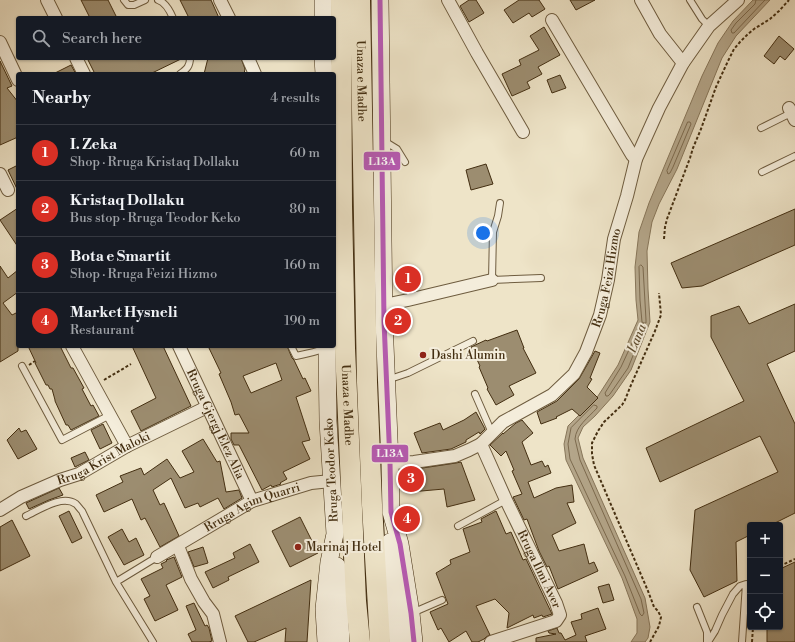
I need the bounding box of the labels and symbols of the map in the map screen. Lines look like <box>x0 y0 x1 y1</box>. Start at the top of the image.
street label: Unaza e Madhe <box>353 40 369 122</box>
line badge: L13A <box>363 151 401 171</box>
text: L13A <box>368 155 397 169</box>
your location <box>473 223 493 243</box>
street label: Rruga Feizi Hizmo <box>589 226 625 330</box>
pin: 1 <box>395 264 421 294</box>
pin: 2 <box>385 306 411 336</box>
water label: Lana <box>624 321 650 356</box>
place label: Dashi Alumin <box>431 348 506 363</box>
marker: Dashi Alumin <box>418 350 428 360</box>
street label: Unaza e Madhe <box>338 364 356 446</box>
street label: Rruga Gjergj Elez Alia <box>183 366 248 482</box>
street label: Rruga Teodor Keko <box>321 417 342 523</box>
street label: Rruga Krist Maloki <box>55 429 153 488</box>
line badge: L13A <box>371 444 409 463</box>
text: L13A <box>376 447 405 461</box>
pin: 3 <box>398 464 424 494</box>
street label: Rruga Agim Quarri <box>202 480 302 536</box>
pin: 4 <box>394 504 420 534</box>
street label: Rruga Ilmi Aver <box>514 528 564 610</box>
place label: Marinaj Hotel <box>306 540 382 555</box>
marker: Marinaj Hotel <box>293 542 303 552</box>

